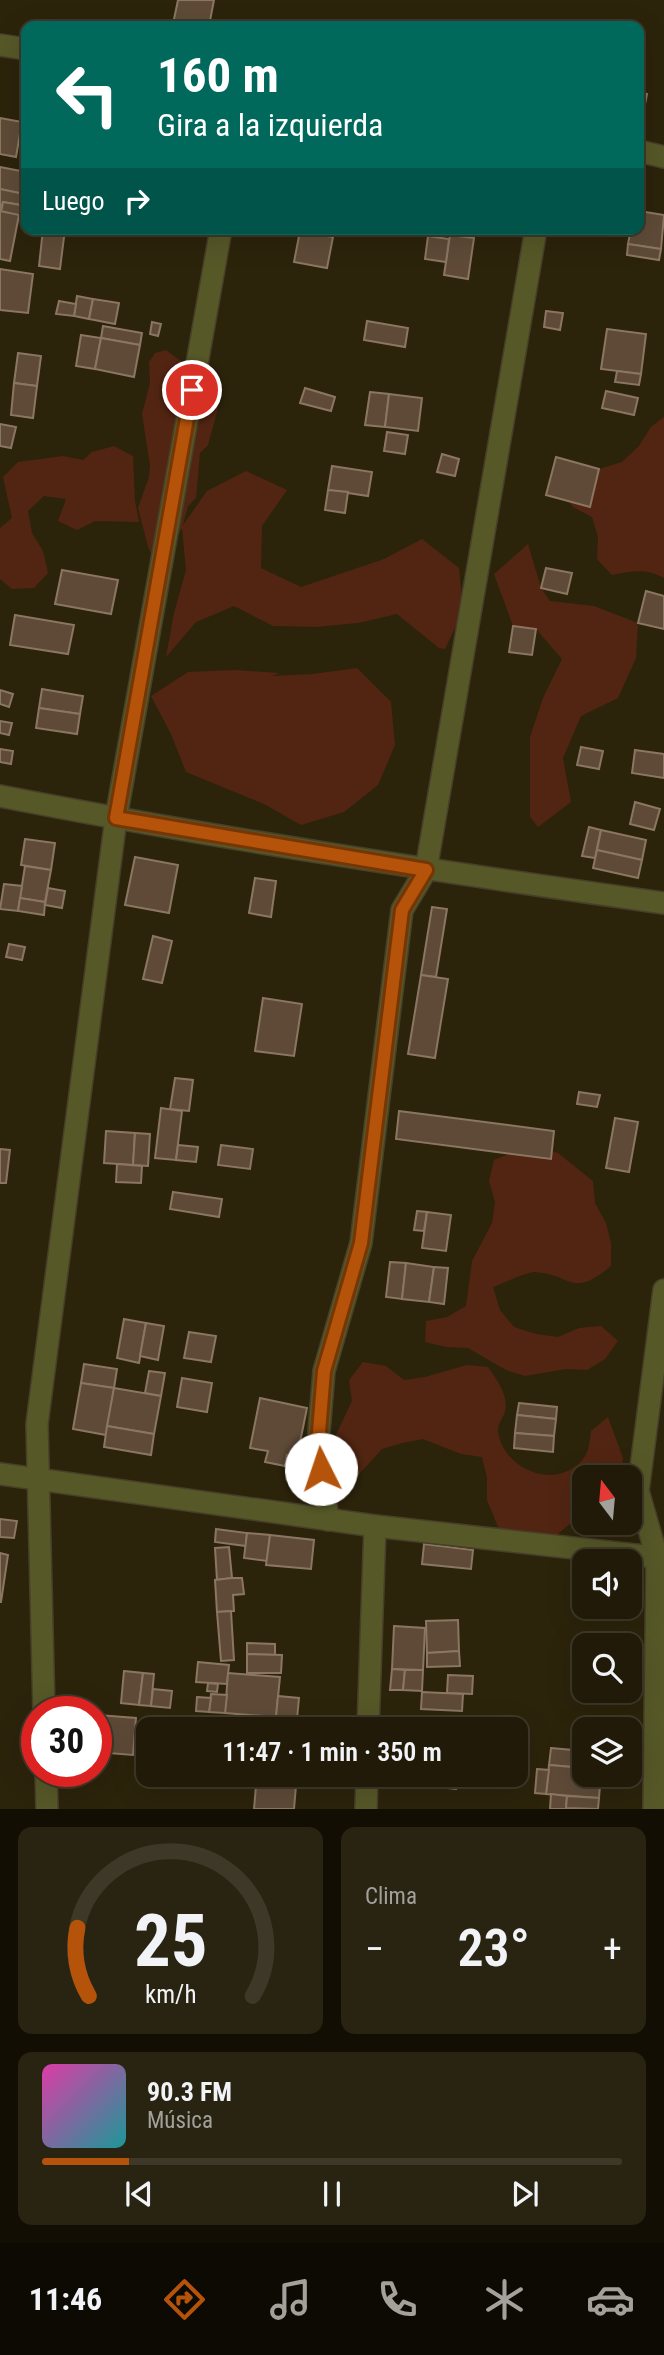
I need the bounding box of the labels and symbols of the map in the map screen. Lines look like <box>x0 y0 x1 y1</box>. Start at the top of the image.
pin <box>162 360 222 420</box>
position arrow <box>284 1432 358 1506</box>
north arrow <box>572 1465 642 1535</box>
speed limit sign: 30 <box>21 1696 112 1787</box>

